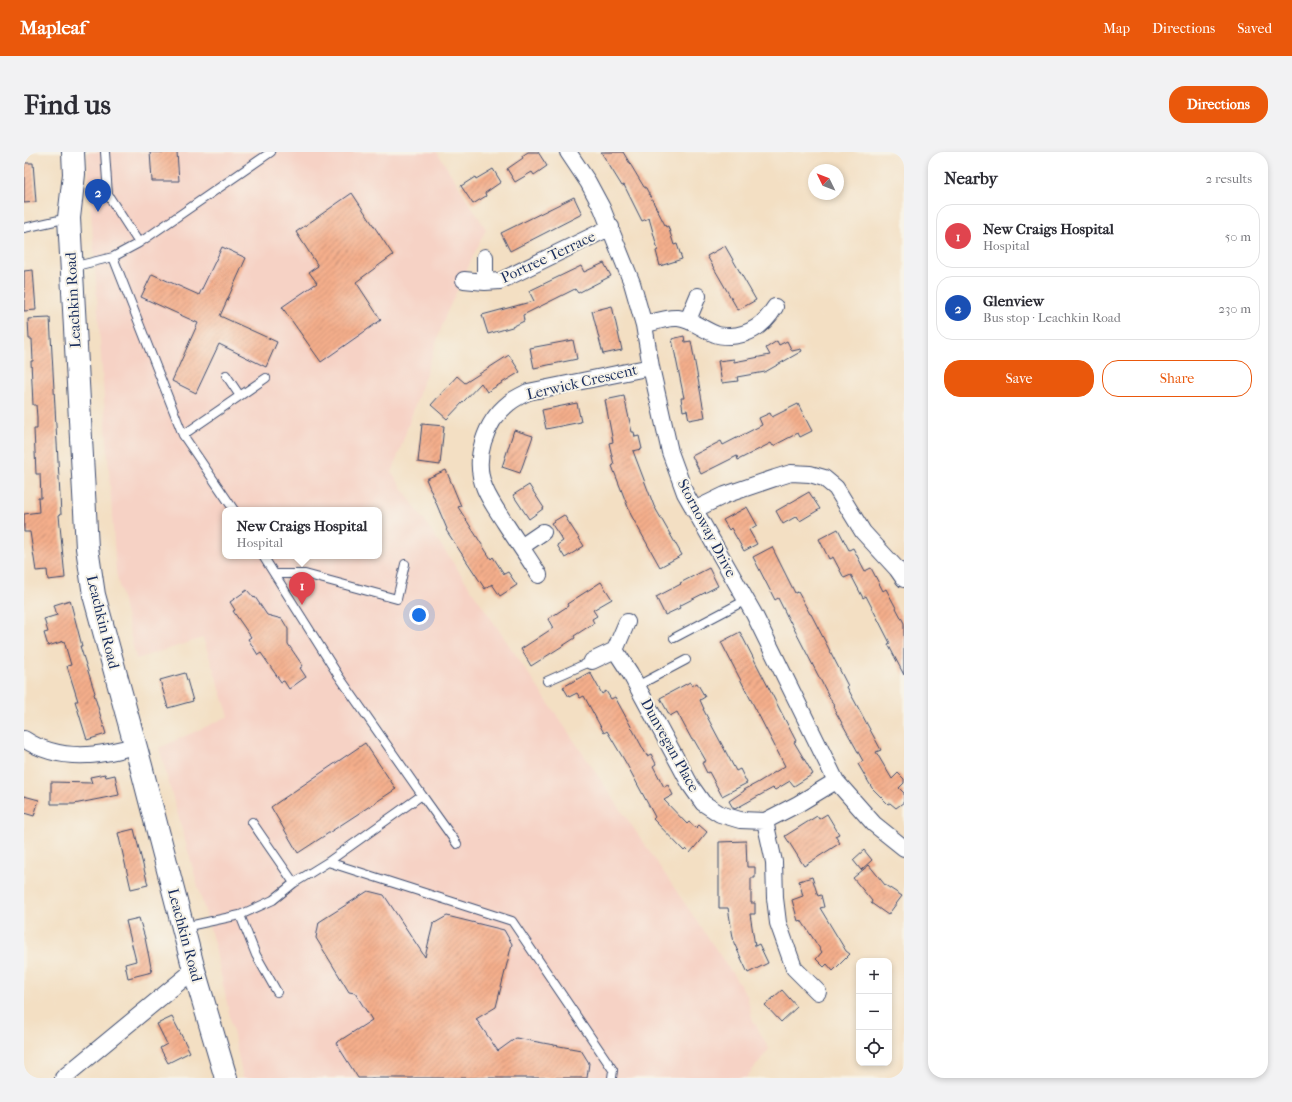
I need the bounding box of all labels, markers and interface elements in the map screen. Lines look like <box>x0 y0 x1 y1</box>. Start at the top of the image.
text: Mapleaf <box>20 17 86 39</box>
text: Map <box>1103 20 1130 37</box>
text: Directions <box>1152 20 1215 37</box>
text: Saved <box>1237 20 1272 37</box>
button: Directions <box>1169 86 1268 123</box>
text: Find us <box>24 88 111 121</box>
north arrow <box>808 164 844 200</box>
text: Nearby <box>944 168 998 188</box>
text: 2 results <box>1206 171 1252 186</box>
pin: 2 <box>85 179 111 212</box>
text: New Craigs Hospital <box>983 220 1114 238</box>
street label: Portree Terrace <box>498 227 599 287</box>
text: 1 <box>956 229 960 244</box>
text: 50 m <box>1225 229 1251 244</box>
text: Hospital <box>983 238 1030 253</box>
street label: Leachkin Road <box>61 251 84 348</box>
text: Glenview <box>983 292 1044 310</box>
text: 2 <box>955 301 961 316</box>
text: 230 m <box>1218 301 1251 316</box>
text: Bus stop · Leachkin Road <box>983 310 1121 325</box>
street label: Lerwick Crescent <box>525 360 640 404</box>
button: Save <box>944 360 1094 397</box>
button: Share <box>1102 360 1252 397</box>
street label: Stornoway Drive <box>674 476 741 581</box>
popup <box>222 507 382 559</box>
text: New Craigs Hospital <box>237 517 367 535</box>
text: Hospital <box>237 535 283 550</box>
pin: 1 <box>289 572 315 605</box>
street label: Leachkin Road <box>83 573 124 672</box>
your location <box>409 605 429 625</box>
street label: Dunvegan Place <box>637 695 703 795</box>
street label: Leachkin Road <box>164 886 206 984</box>
map controls <box>856 958 892 1066</box>
button: + <box>856 958 892 994</box>
button: − <box>856 994 892 1030</box>
button: locate <box>856 1030 892 1066</box>

